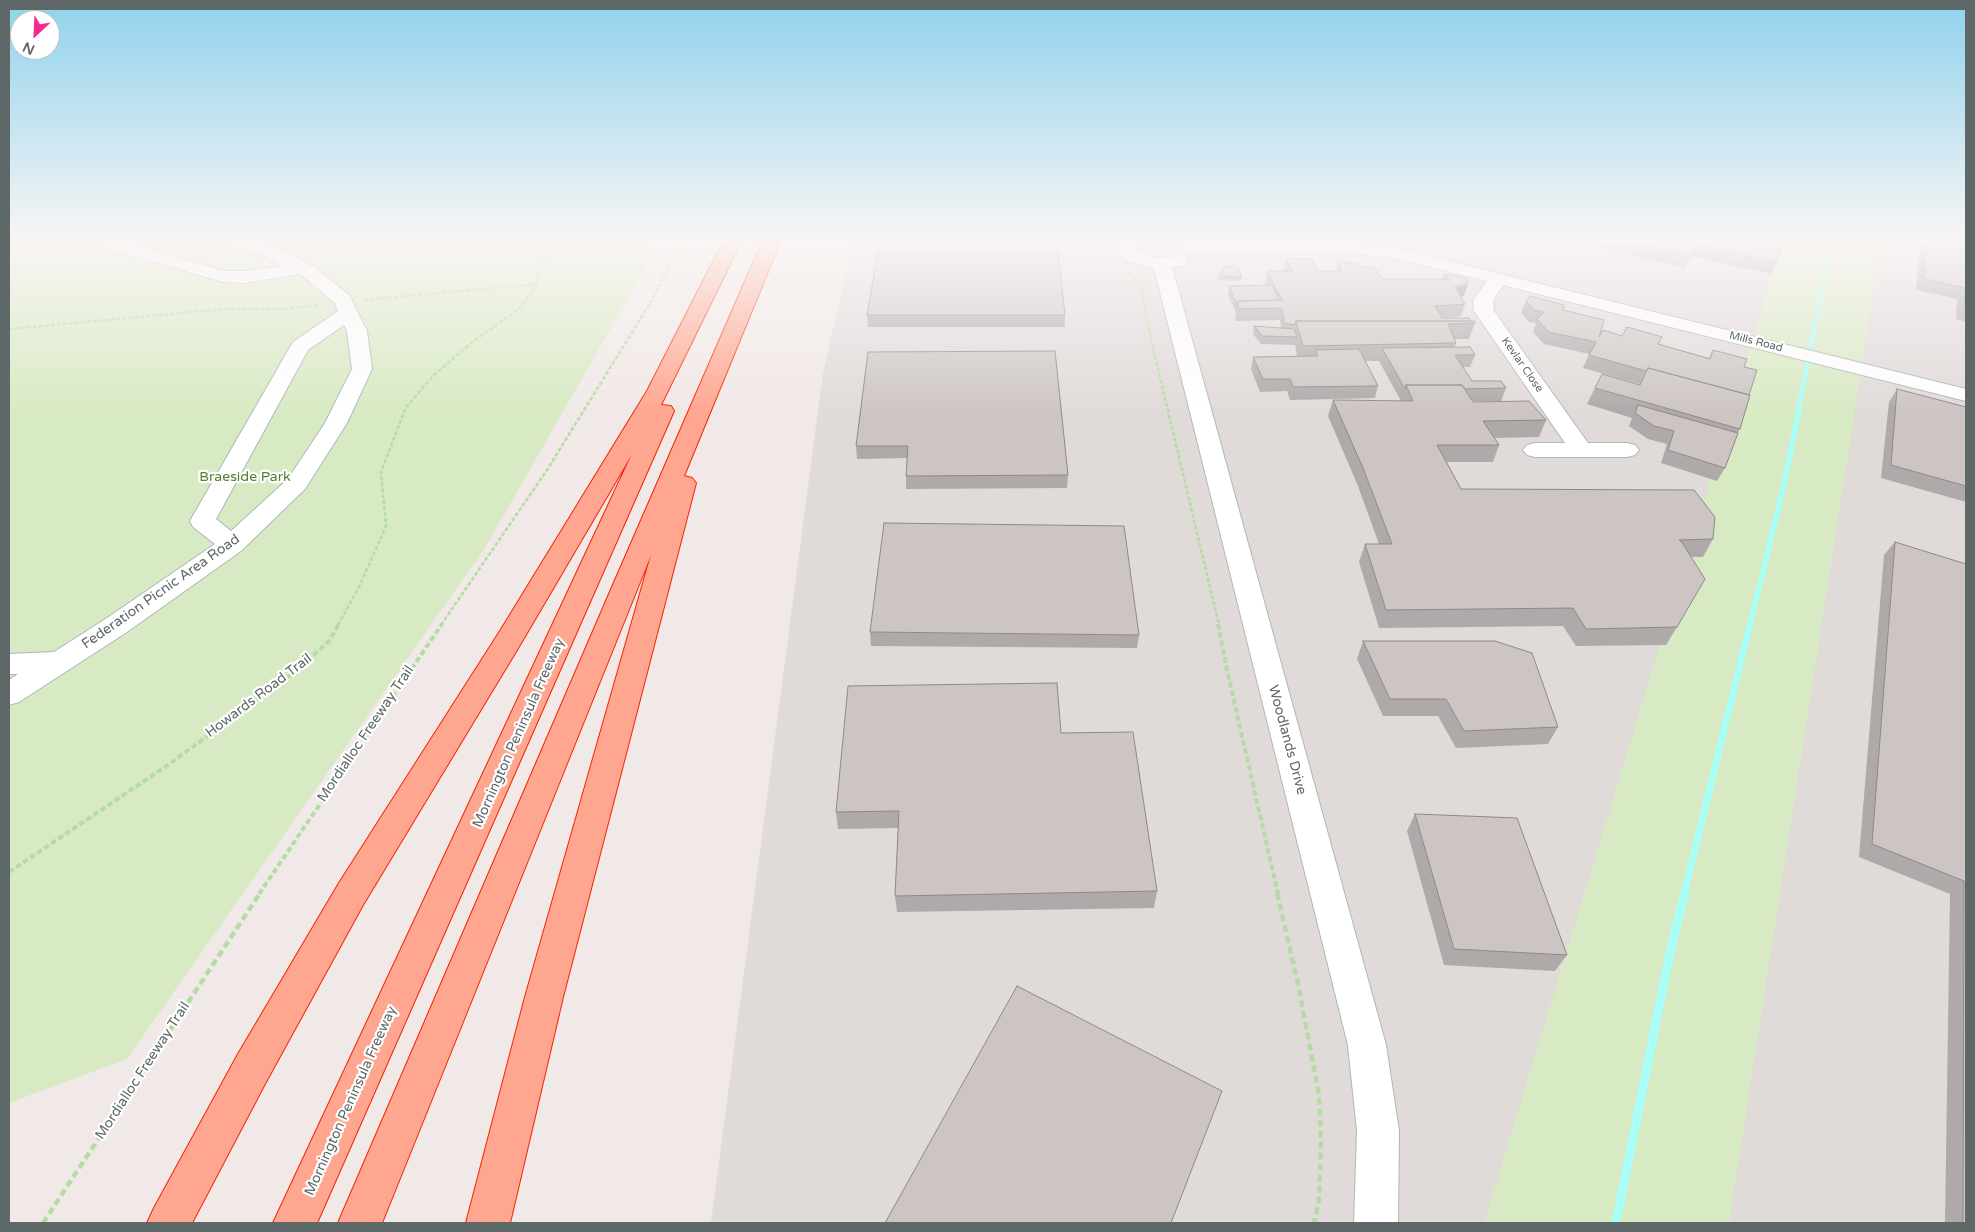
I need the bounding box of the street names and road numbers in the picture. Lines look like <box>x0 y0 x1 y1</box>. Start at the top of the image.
street label: Mills Road <box>1728 329 1784 355</box>
street label: Kevlar Close <box>1498 335 1546 395</box>
street label: Federation Picnic Area Road <box>79 531 243 653</box>
street label: Mornington Peninsula Freeway <box>469 636 569 830</box>
street label: Howards Road Trail <box>203 651 315 741</box>
street label: Mordialloc Freeway Trail <box>314 663 418 805</box>
street label: Woodlands Drive <box>1264 683 1310 797</box>
street label: Mordialloc Freeway Trail <box>92 999 194 1143</box>
street label: Mornington Peninsula Freeway <box>301 1004 401 1198</box>

